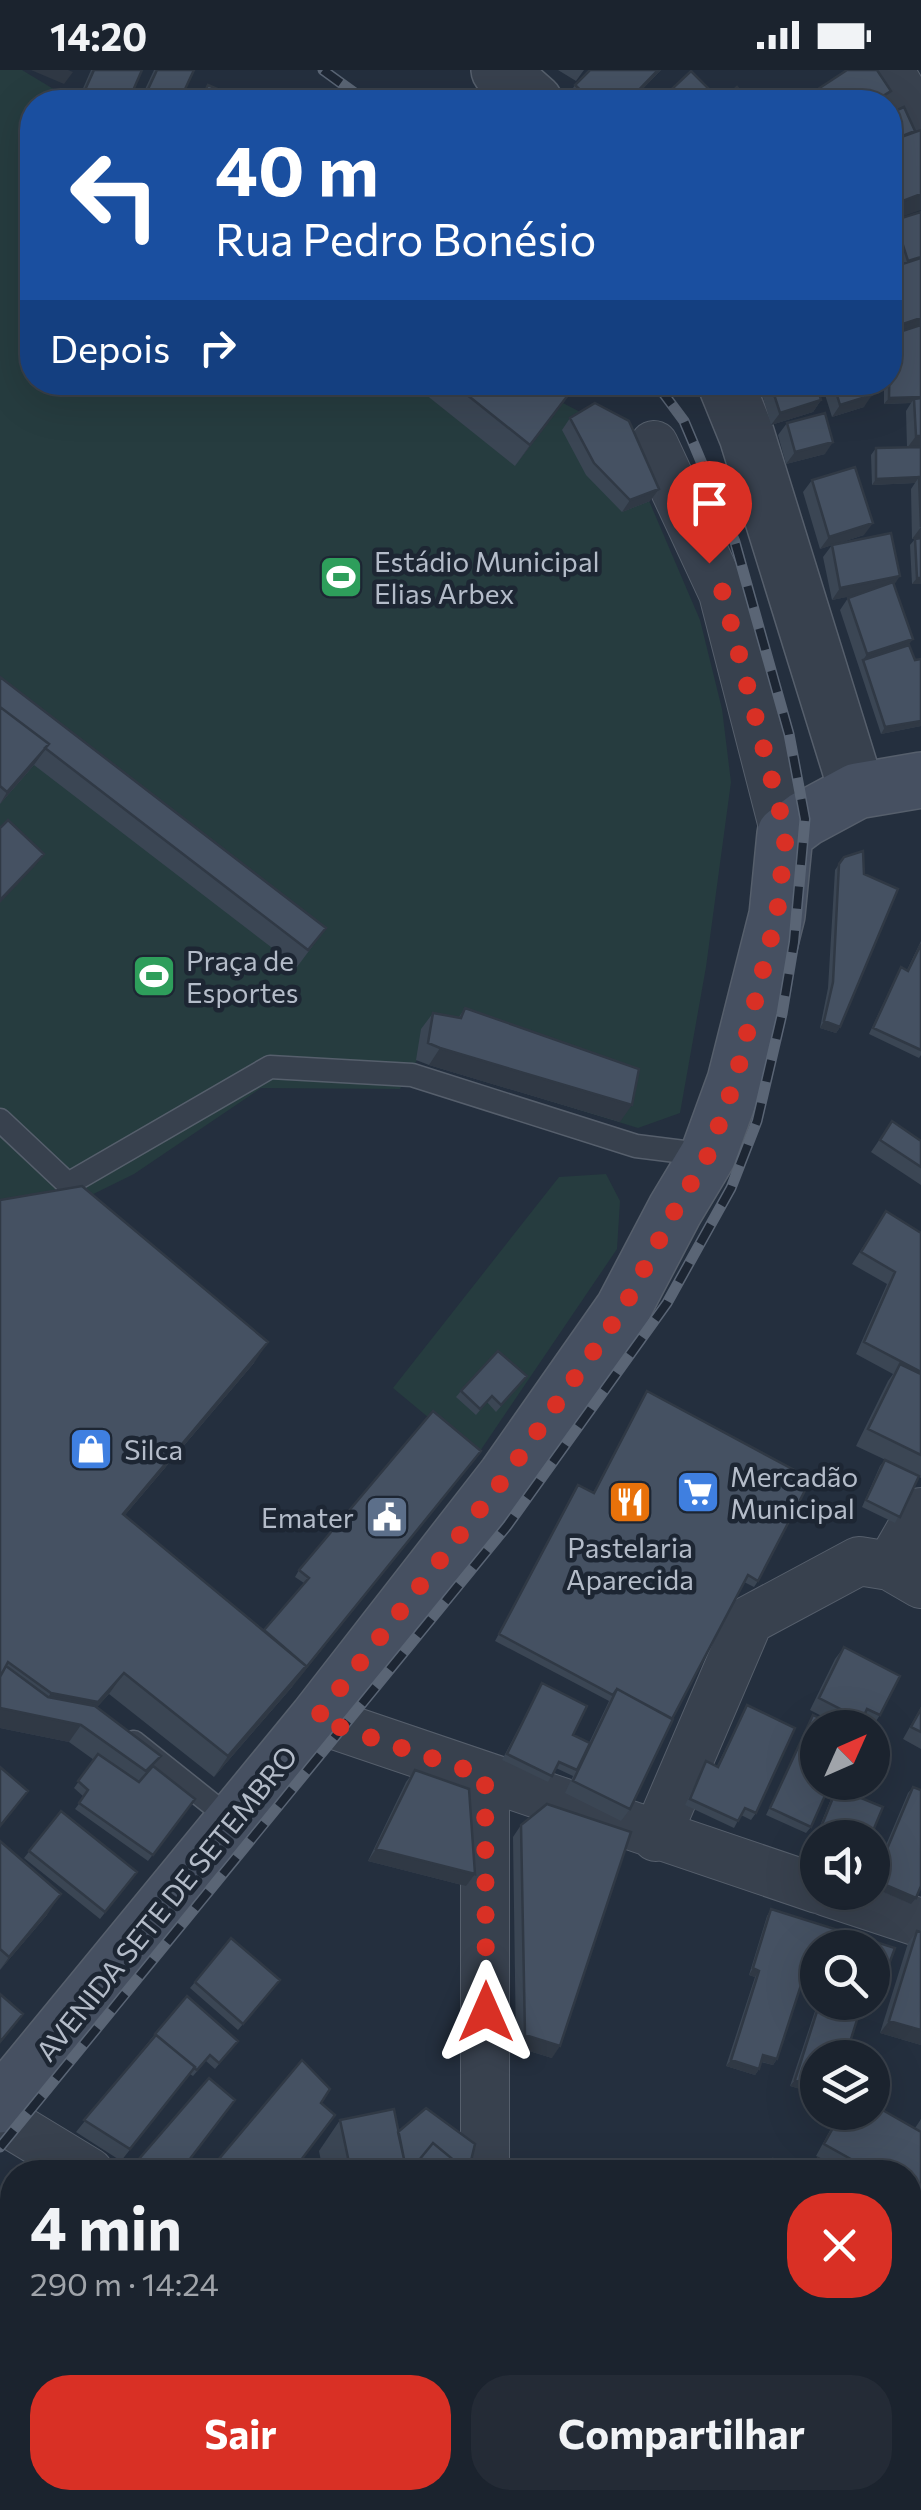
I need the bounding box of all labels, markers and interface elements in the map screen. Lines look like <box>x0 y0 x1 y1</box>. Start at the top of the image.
text: 14:20 <box>50 12 147 59</box>
text: 40 m <box>215 125 379 210</box>
icon: left <box>50 130 180 260</box>
text: Rua Pedro Bonésio <box>215 210 596 265</box>
icon: right <box>190 320 245 375</box>
text: Depois <box>50 324 170 371</box>
pin <box>667 461 752 564</box>
icon: arrive <box>682 476 737 531</box>
place label: Estádio Municipal Elias Arbex <box>374 544 600 610</box>
sports icon: Estádio Municipal Elias Arbex <box>318 554 364 600</box>
place label: Praça de Esportes <box>186 943 299 1009</box>
sports icon: Praça de Esportes <box>131 953 177 999</box>
shop icon: Silca <box>68 1426 114 1472</box>
place label: Silca <box>124 1432 183 1466</box>
place label: Mercadão Municipal <box>730 1459 858 1525</box>
supermarket icon: Mercadão Municipal <box>675 1469 721 1515</box>
restaurant icon: Pastelaria Aparecida <box>607 1479 653 1525</box>
public building icon: Emater <box>364 1494 410 1540</box>
place label: Emater <box>261 1500 354 1534</box>
place label: Pastelaria Aparecida <box>566 1530 694 1596</box>
north arrow <box>800 1710 890 1800</box>
map controls <box>800 1710 890 2130</box>
street label: AVENIDA SETE DE SETEMBRO <box>28 1739 304 2067</box>
button: sound <box>800 1820 890 1910</box>
button: search <box>800 1930 890 2020</box>
position arrow <box>434 1960 538 2064</box>
button: layers <box>800 2040 890 2130</box>
text: 4 min <box>30 2189 182 2262</box>
button: close <box>787 2193 892 2298</box>
text: 290 m · 14:24 <box>30 2263 219 2303</box>
button: Sair <box>30 2375 451 2490</box>
button: Compartilhar <box>471 2375 892 2490</box>

